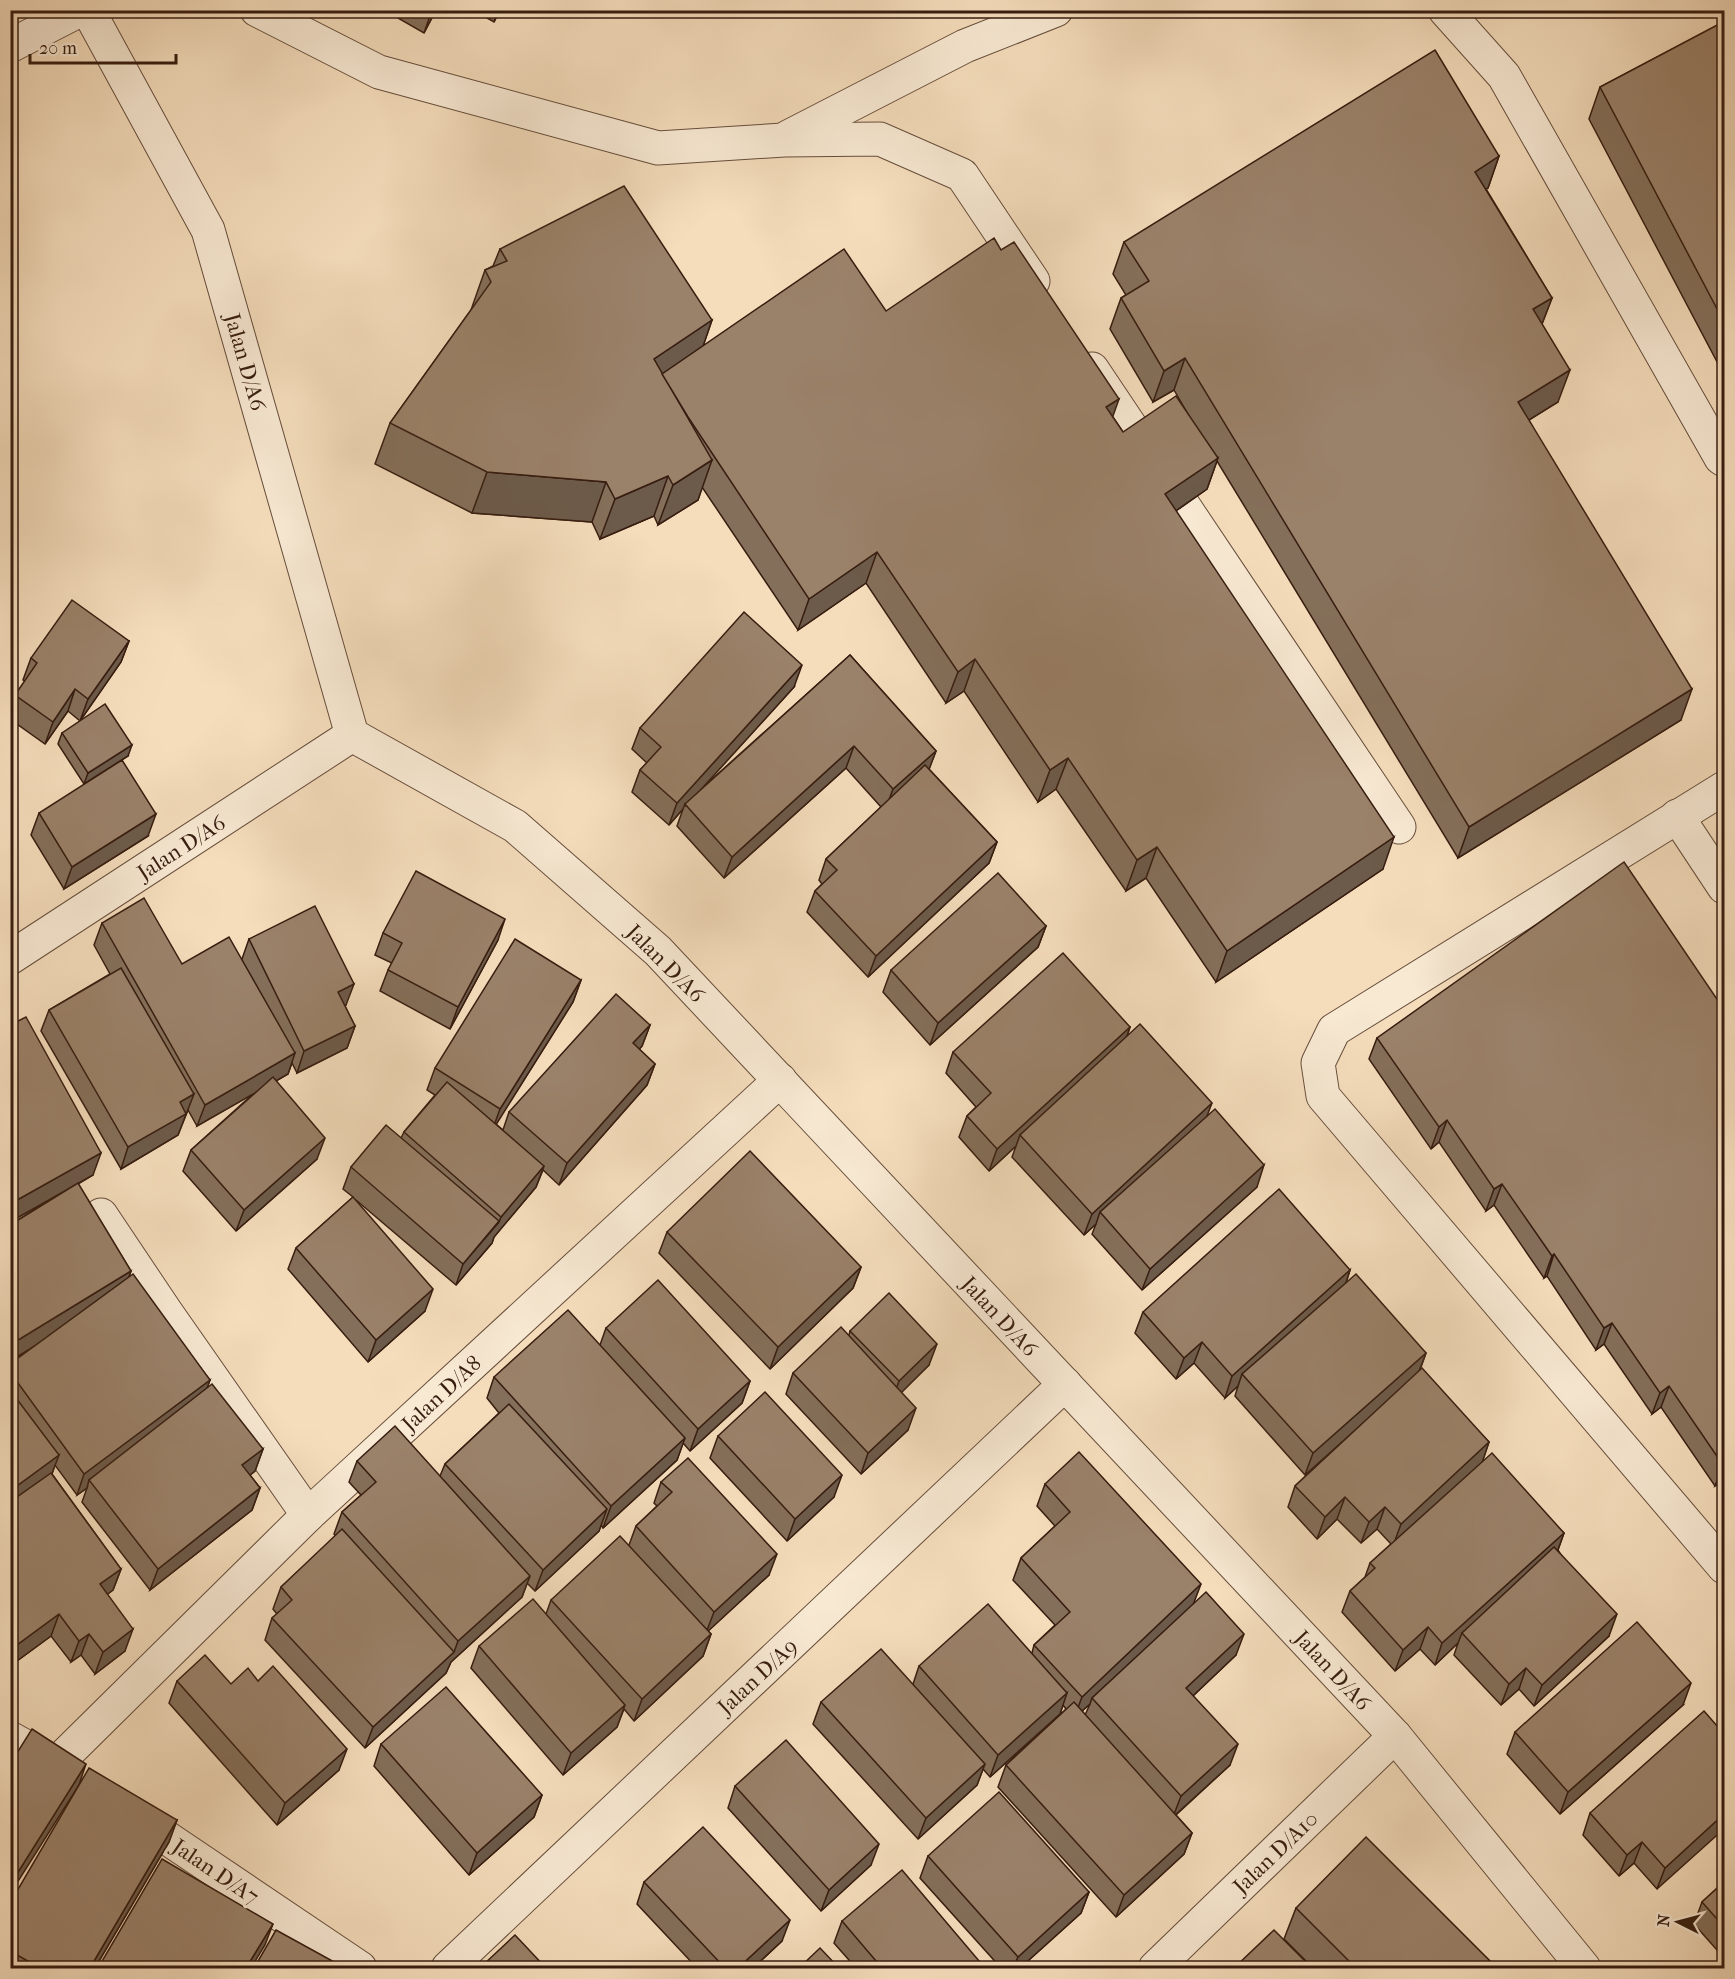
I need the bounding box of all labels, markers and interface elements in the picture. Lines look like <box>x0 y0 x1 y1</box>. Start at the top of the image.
scale bar <box>30 27 176 65</box>
text: 20 m <box>39 38 77 59</box>
street label: Jalan D/A6 <box>218 309 271 414</box>
street label: Jalan D/A6 <box>131 810 231 887</box>
street label: Jalan D/A6 <box>619 918 710 1008</box>
street label: Jalan D/A6 <box>954 1270 1043 1362</box>
street label: Jalan D/A8 <box>395 1350 487 1438</box>
street label: Jalan D/A6 <box>1287 1624 1376 1716</box>
street label: Jalan D/A9 <box>711 1633 803 1722</box>
street label: Jalan D/A10 <box>1226 1806 1324 1901</box>
street label: Jalan D/A7 <box>166 1832 264 1910</box>
north arrow <box>1648 1892 1708 1952</box>
text: N <box>1653 1913 1674 1928</box>

